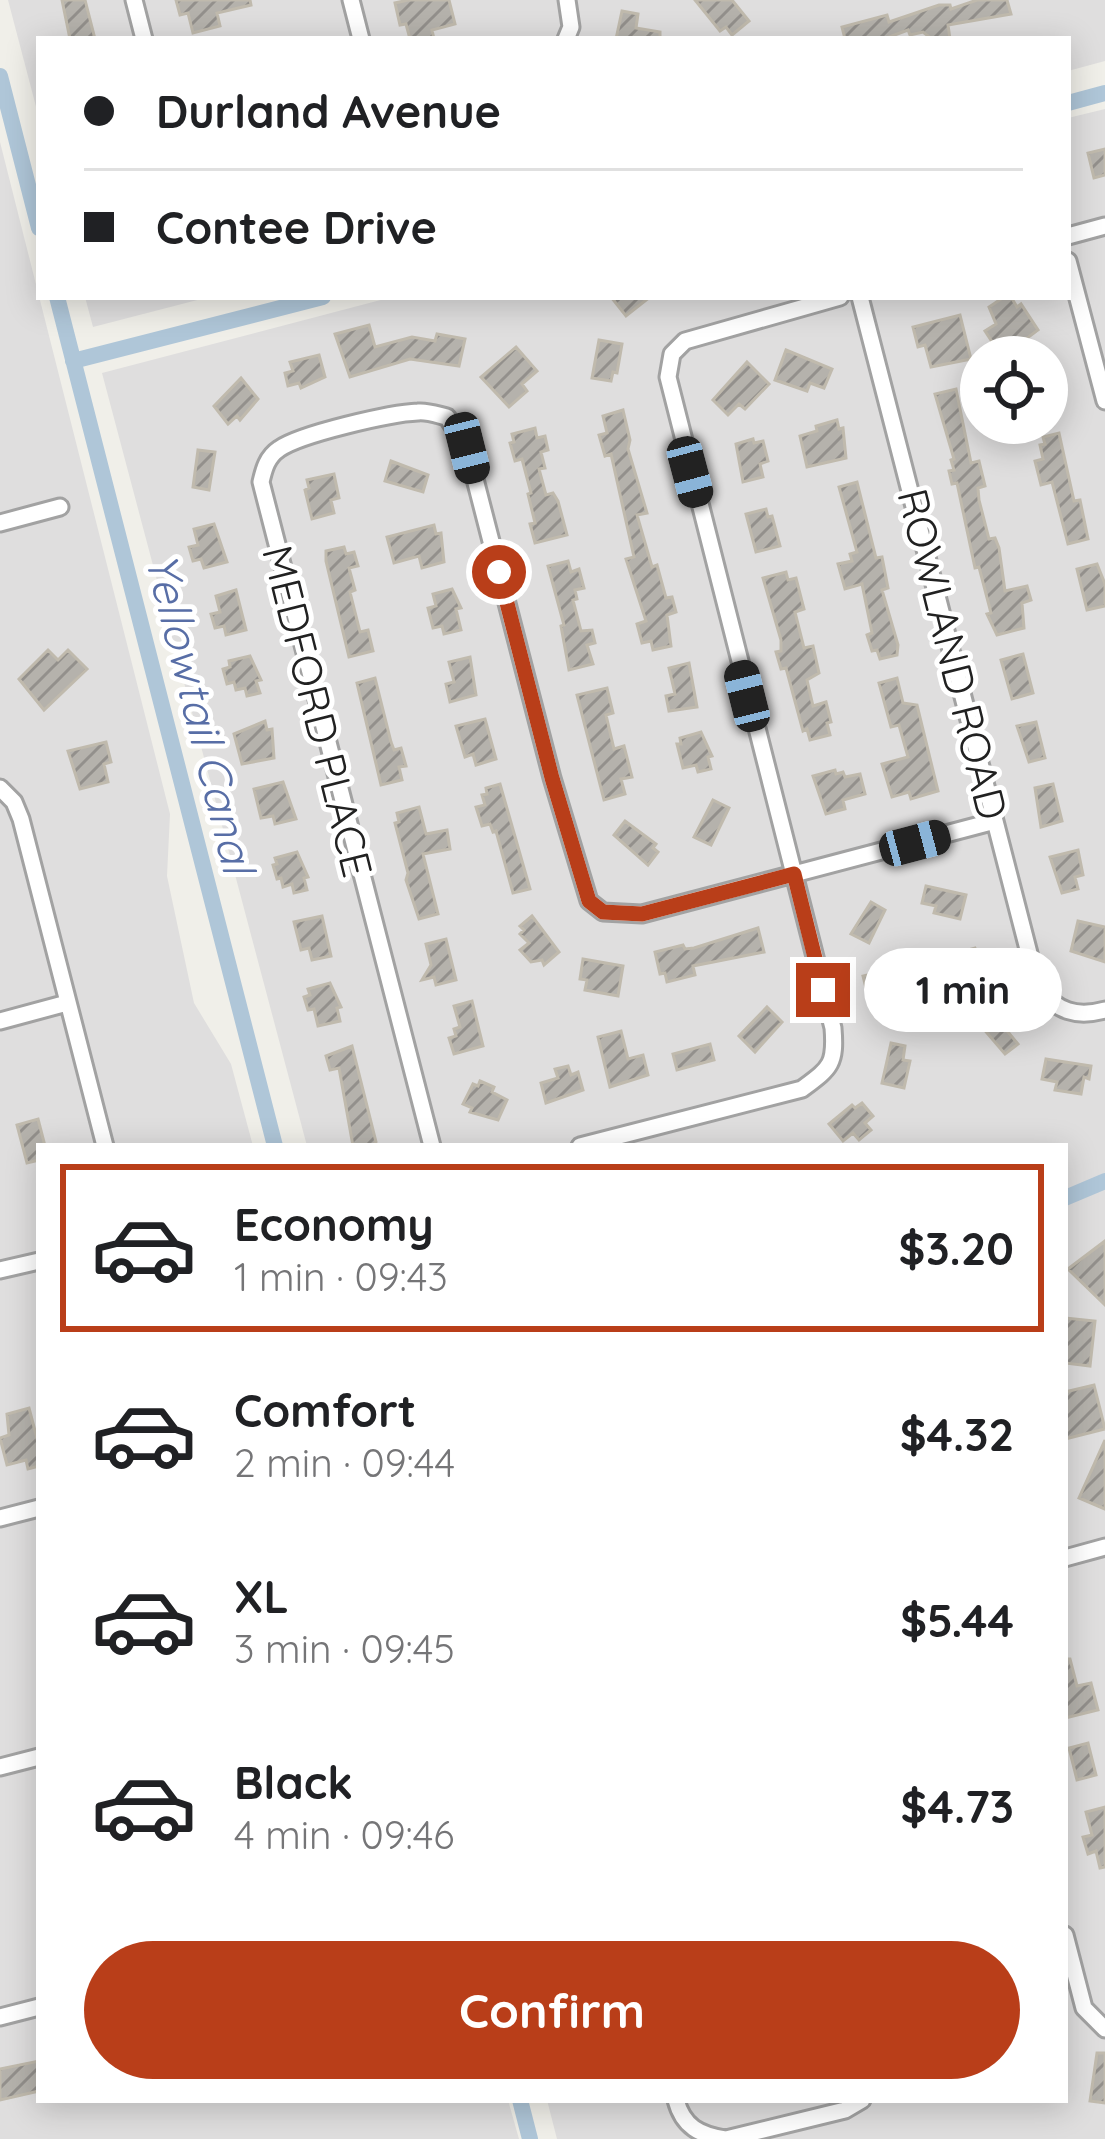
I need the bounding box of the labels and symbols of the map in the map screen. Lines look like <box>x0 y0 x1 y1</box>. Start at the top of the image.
car <box>441 409 493 487</box>
car <box>663 433 717 511</box>
street label: ROWLAND ROAD <box>886 483 1020 825</box>
street label: MEDFORD PLACE <box>251 540 385 882</box>
route start <box>472 545 526 599</box>
water label: Yellowtail Canal <box>134 547 269 883</box>
car <box>721 657 773 735</box>
car <box>876 816 954 870</box>
callout: 1 min <box>865 948 1063 1032</box>
route end <box>796 963 850 1017</box>

